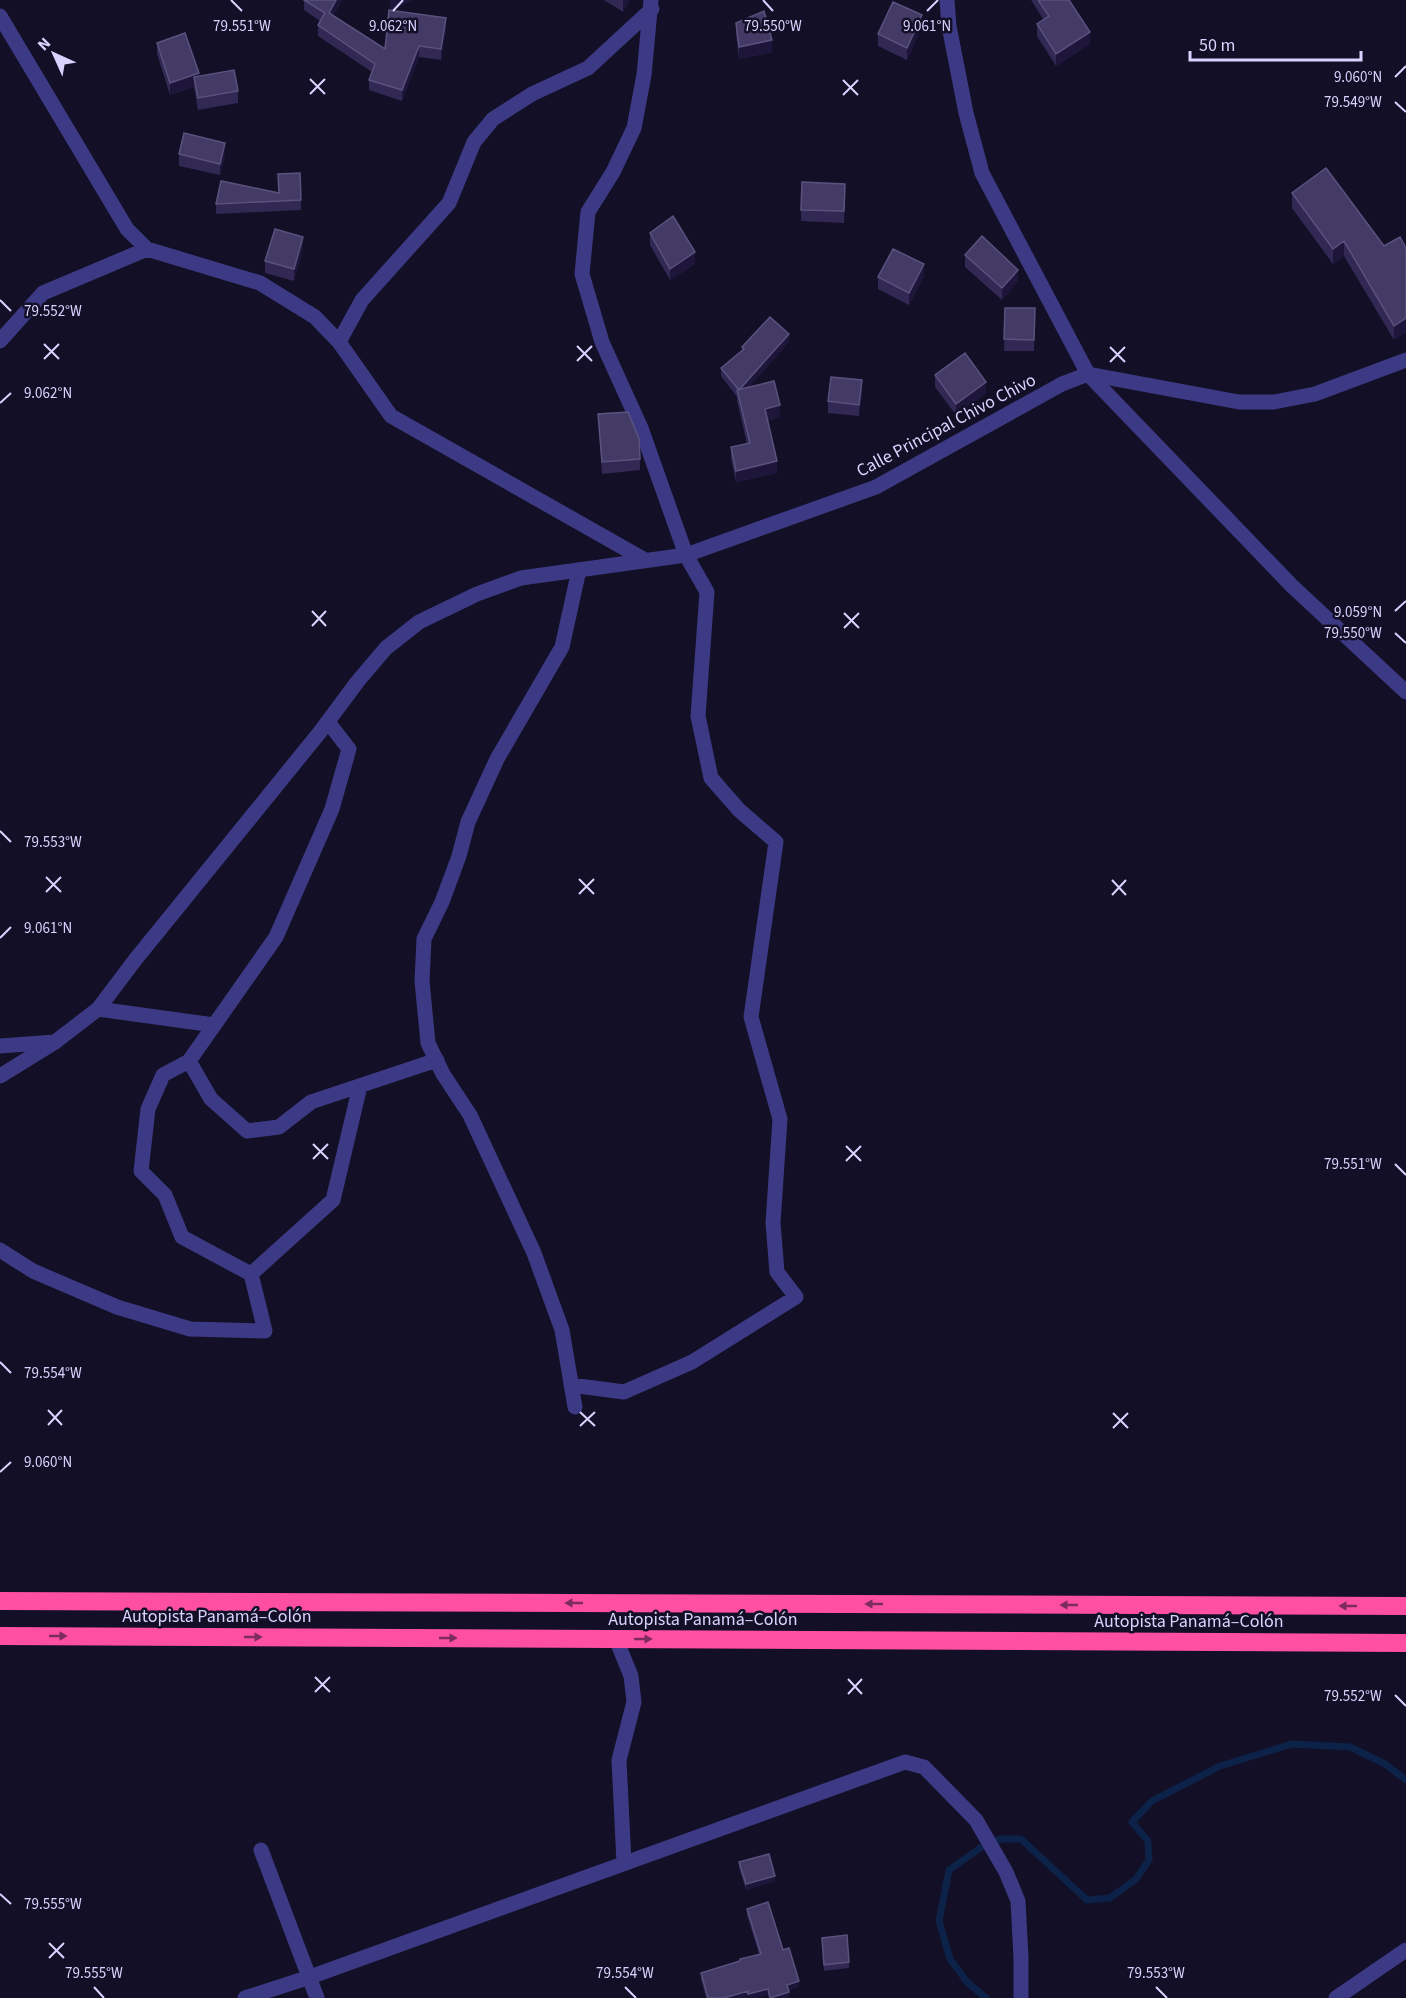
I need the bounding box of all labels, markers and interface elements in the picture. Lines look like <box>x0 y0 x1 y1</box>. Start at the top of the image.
text: 79.551°W <box>213 16 271 37</box>
text: 9.062°N <box>369 16 417 37</box>
text: 79.550°W <box>744 16 802 37</box>
text: 9.061°N <box>903 16 951 37</box>
north arrow <box>24 24 84 84</box>
scale bar <box>1190 24 1361 62</box>
text: N <box>33 33 56 56</box>
text: 50 m <box>1199 33 1235 58</box>
text: 9.060°N <box>1334 67 1382 88</box>
text: 79.549°W <box>1324 92 1382 113</box>
text: 79.552°W <box>24 301 82 322</box>
street label: Calle Principal Chivo Chivo <box>852 367 1040 483</box>
text: 9.062°N <box>24 383 72 404</box>
text: 9.059°N <box>1334 602 1382 623</box>
text: 79.550°W <box>1324 623 1382 644</box>
text: 79.553°W <box>24 832 82 853</box>
text: 9.061°N <box>24 918 72 939</box>
text: 79.551°W <box>1324 1154 1382 1175</box>
text: 79.554°W <box>24 1363 82 1384</box>
text: 9.060°N <box>24 1452 72 1473</box>
one-way arrow <box>564 1598 583 1608</box>
one-way arrow <box>864 1599 883 1609</box>
one-way arrow <box>1059 1600 1078 1610</box>
one-way arrow <box>1338 1601 1357 1611</box>
street label: Autopista Panamá–Colón <box>122 1604 312 1629</box>
street label: Autopista Panamá–Colón <box>608 1607 798 1632</box>
street label: Autopista Panamá–Colón <box>1094 1609 1284 1634</box>
one-way arrow <box>49 1631 68 1641</box>
one-way arrow <box>244 1632 263 1642</box>
one-way arrow <box>439 1633 458 1643</box>
one-way arrow <box>634 1634 653 1644</box>
text: 79.552°W <box>1324 1686 1382 1707</box>
text: 79.555°W <box>24 1894 82 1915</box>
text: 79.555°W <box>65 1963 123 1984</box>
text: 79.554°W <box>596 1963 654 1984</box>
text: 79.553°W <box>1127 1963 1185 1984</box>

